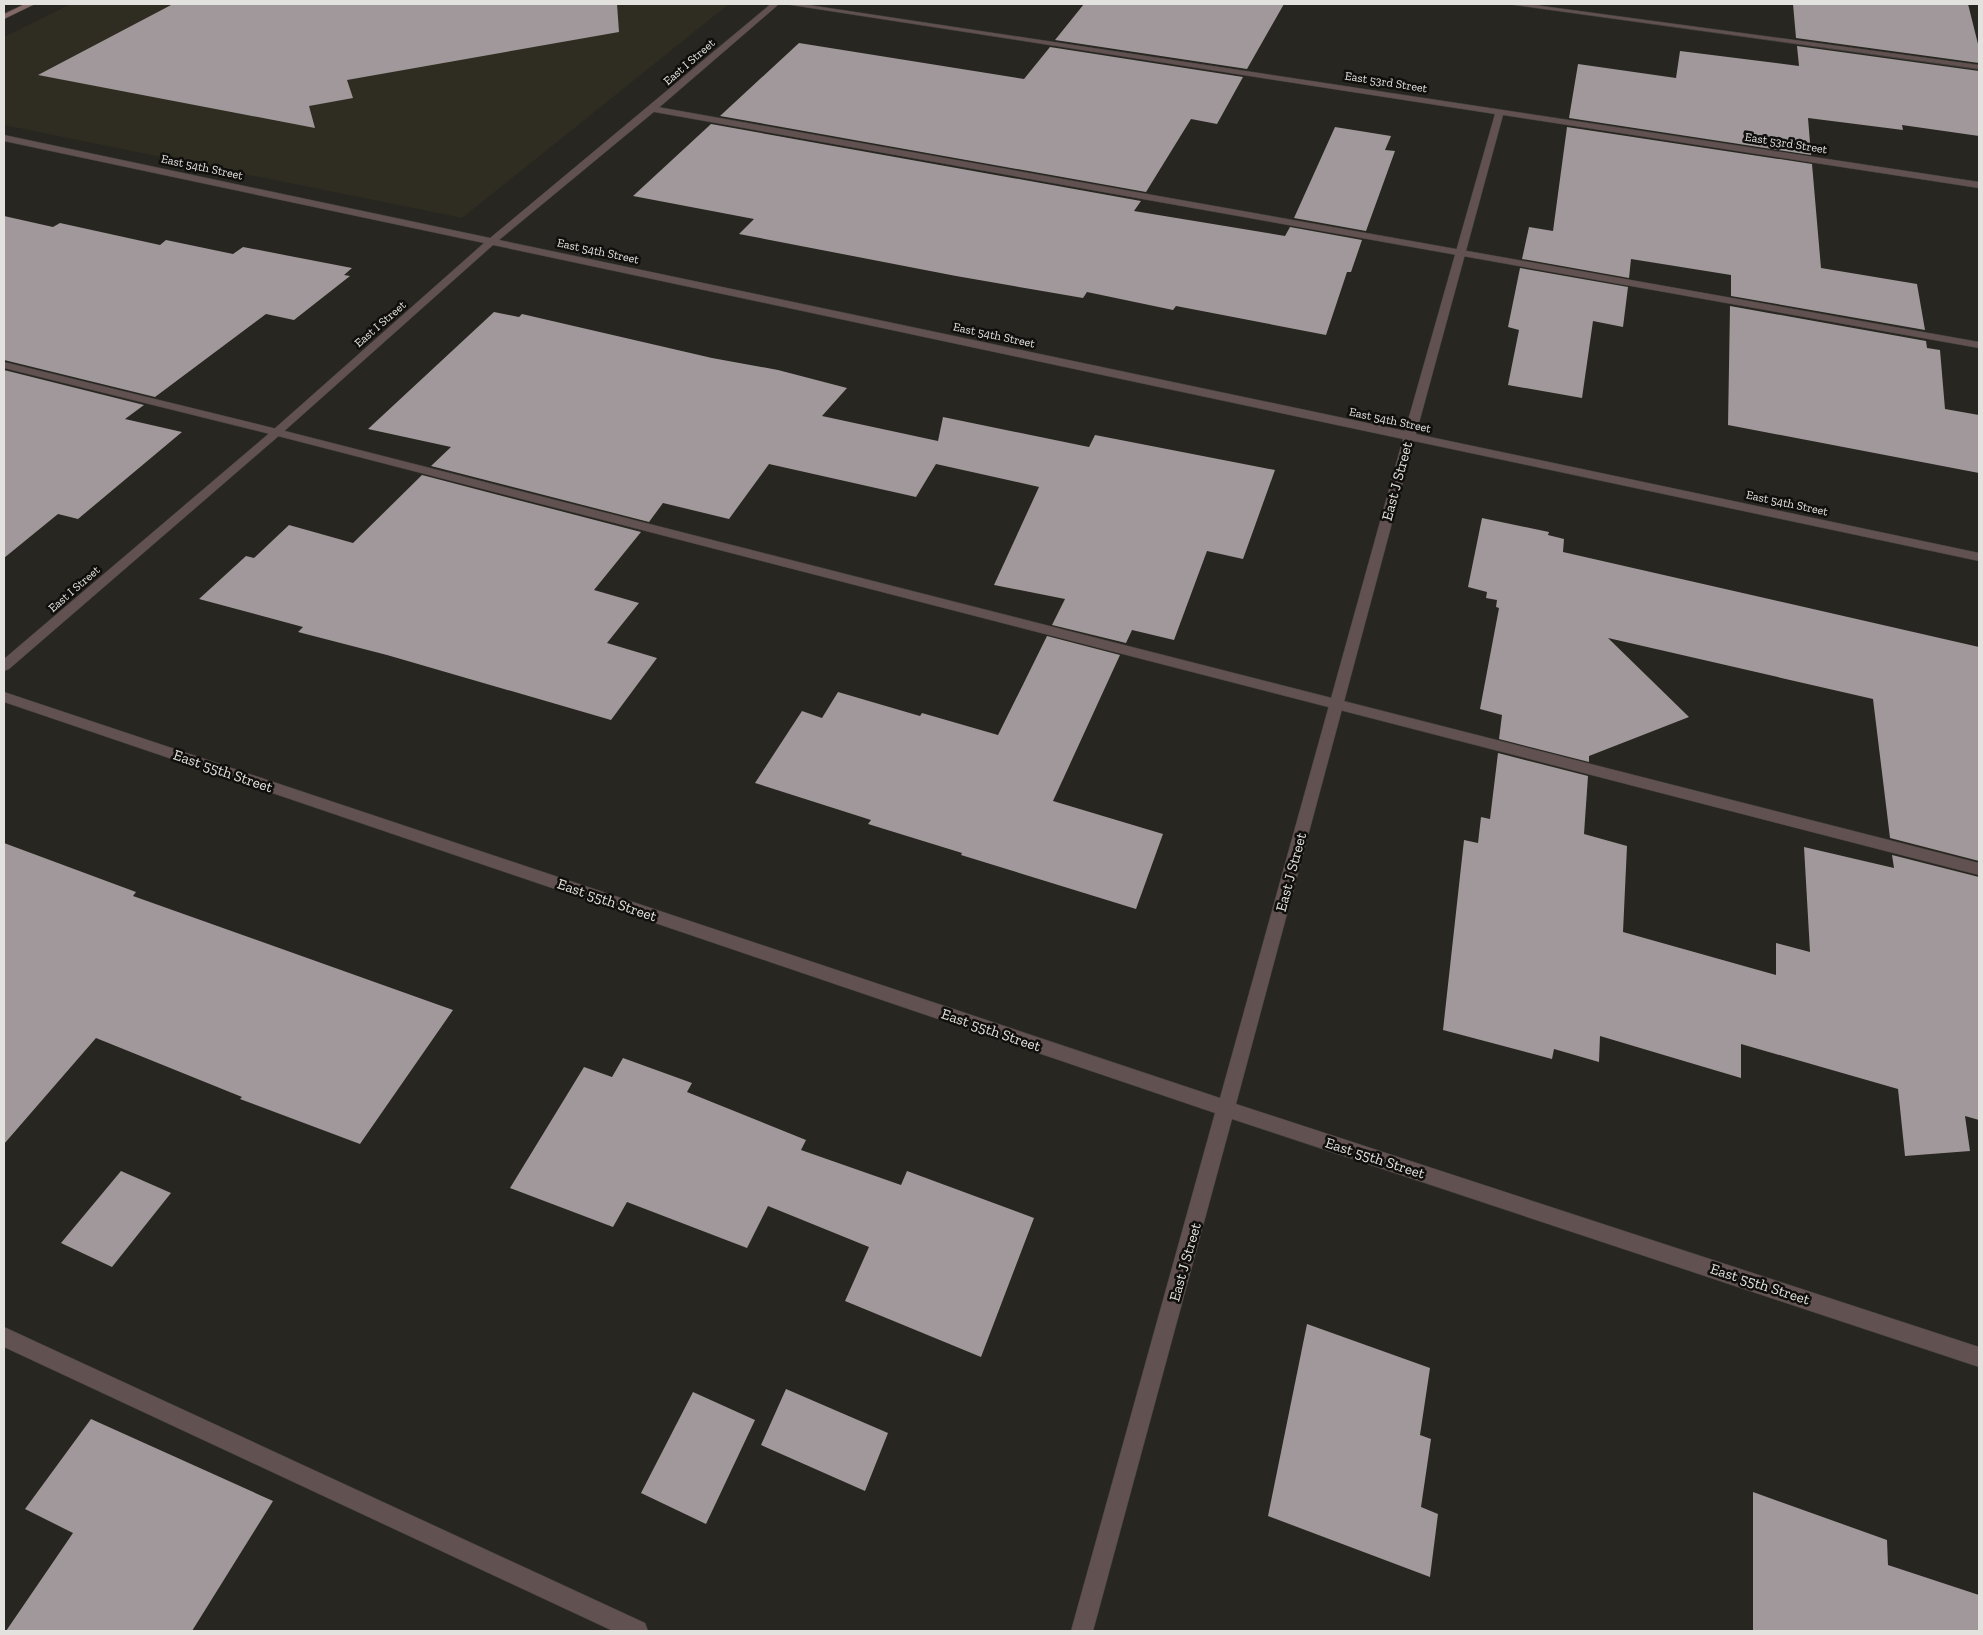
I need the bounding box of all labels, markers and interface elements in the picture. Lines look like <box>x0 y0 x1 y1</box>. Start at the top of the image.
street label: East I Street <box>660 36 718 88</box>
street label: East 53rd Street <box>1344 69 1429 96</box>
street label: East 53rd Street <box>1744 130 1829 157</box>
street label: East 54th Street <box>160 151 245 183</box>
street label: East 54th Street <box>556 235 641 267</box>
street label: East I Street <box>351 298 409 350</box>
street label: East 54th Street <box>952 319 1037 351</box>
street label: East 54th Street <box>1348 404 1433 436</box>
street label: East J Street <box>1378 439 1416 522</box>
street label: East 54th Street <box>1745 487 1830 519</box>
street label: East I Street <box>45 563 103 615</box>
street label: East 55th Street <box>171 746 275 797</box>
street label: East J Street <box>1272 830 1310 913</box>
street label: East 55th Street <box>555 875 659 926</box>
street label: East 55th Street <box>939 1005 1043 1056</box>
street label: East 55th Street <box>1323 1133 1428 1183</box>
street label: East J Street <box>1165 1220 1205 1303</box>
street label: East 55th Street <box>1708 1259 1813 1309</box>

